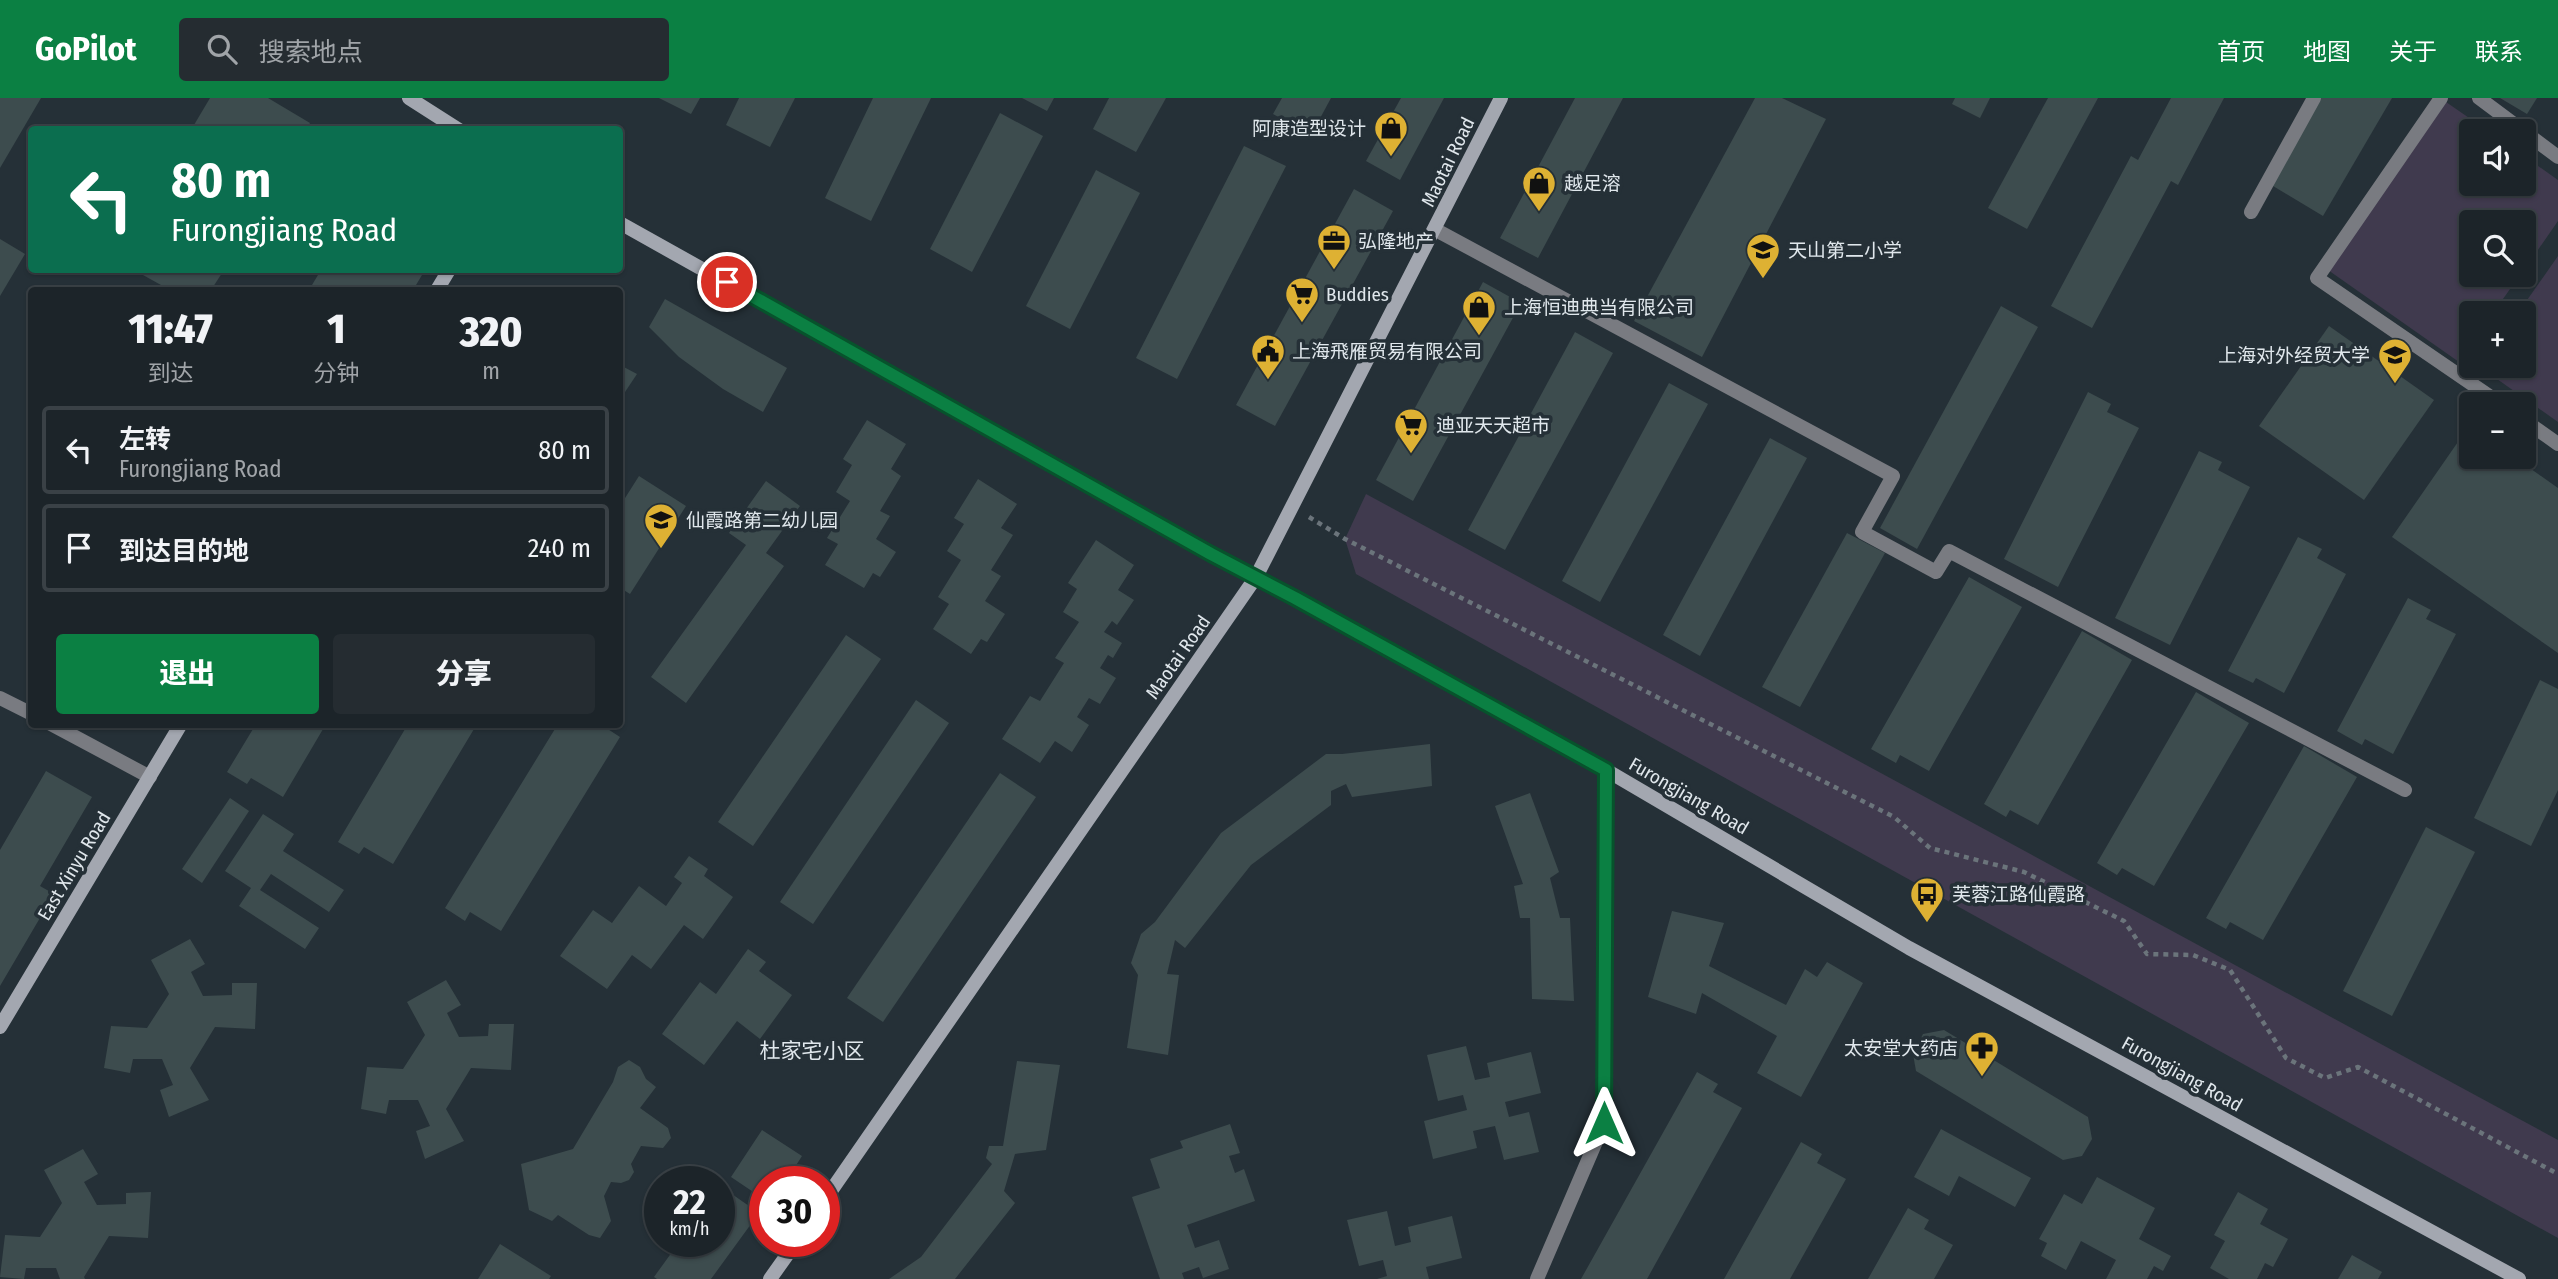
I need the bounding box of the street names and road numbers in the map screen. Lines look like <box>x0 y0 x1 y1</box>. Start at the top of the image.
street label: Maotai Road <box>1416 113 1480 211</box>
street label: Maotai Road <box>1141 611 1215 703</box>
street label: Furongjiang Road <box>1625 752 1753 840</box>
street label: East Xinyu Road <box>33 807 115 925</box>
street label: Furongjiang Road <box>2118 1031 2246 1117</box>

